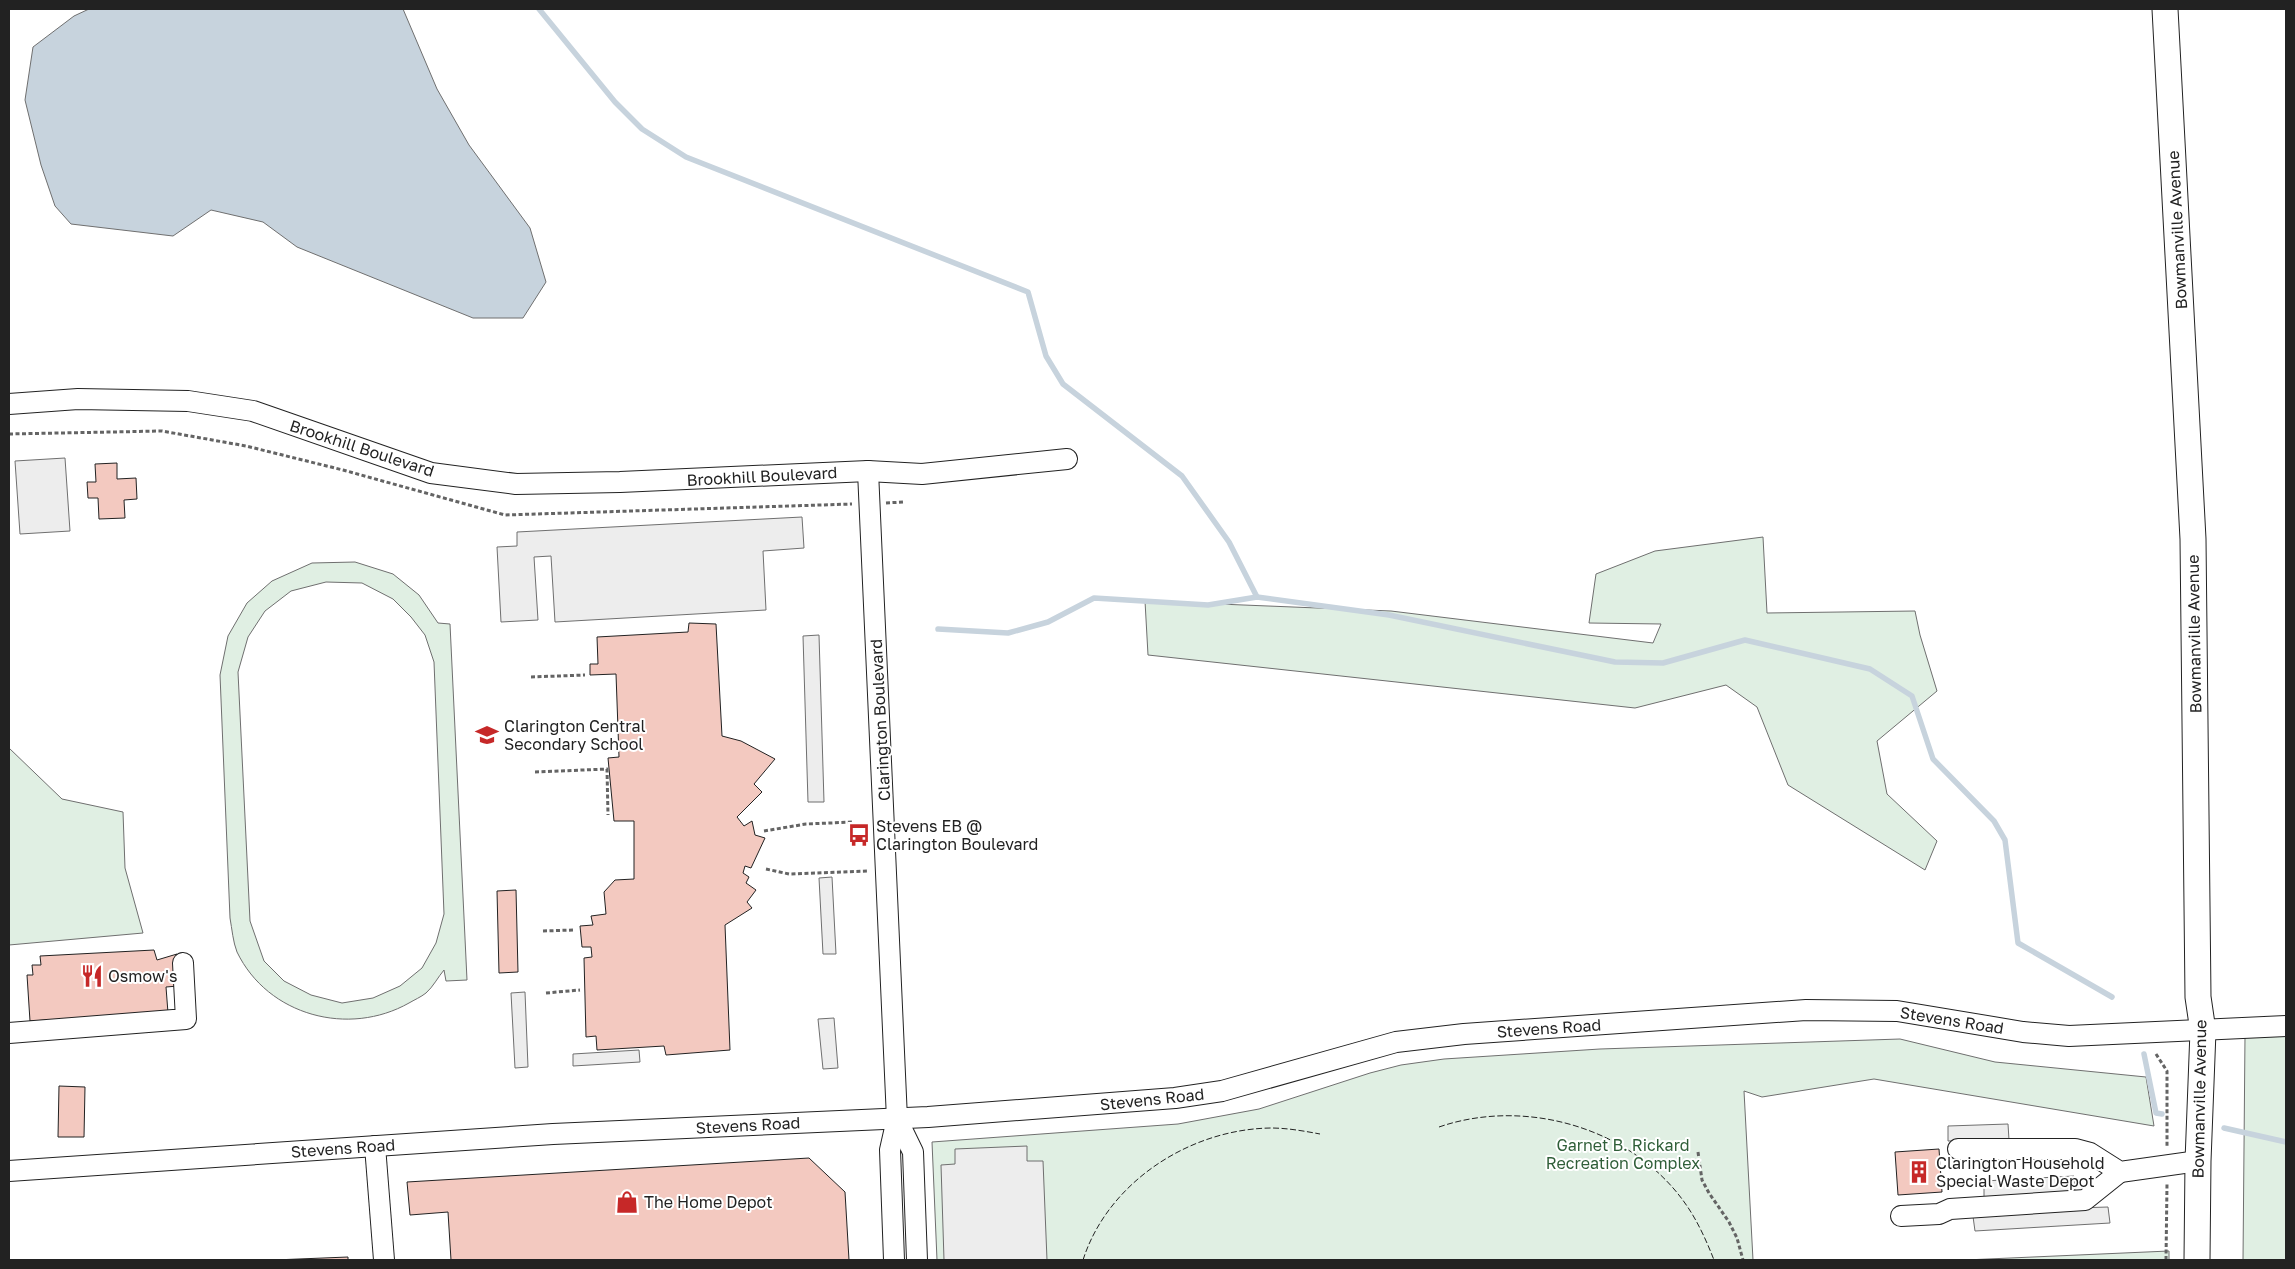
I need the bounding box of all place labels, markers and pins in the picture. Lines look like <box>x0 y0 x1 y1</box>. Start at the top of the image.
place label: Clarington Central Secondary School <box>504 716 646 754</box>
school or university icon: Clarington Central Secondary School <box>474 722 500 748</box>
place label: Stevens EB @ Clarington Boulevard <box>876 816 1038 854</box>
bus stop icon: Stevens EB @ Clarington Boulevard <box>846 822 872 848</box>
restaurant icon: Osmow's <box>79 963 105 989</box>
place label: Osmow's <box>108 966 177 986</box>
place label: Clarington Household Special Waste Depot <box>1936 1153 2105 1191</box>
building icon: Clarington Household Special Waste Depot <box>1906 1159 1932 1185</box>
shop icon: The Home Depot <box>614 1189 640 1215</box>
place label: The Home Depot <box>644 1192 773 1212</box>

